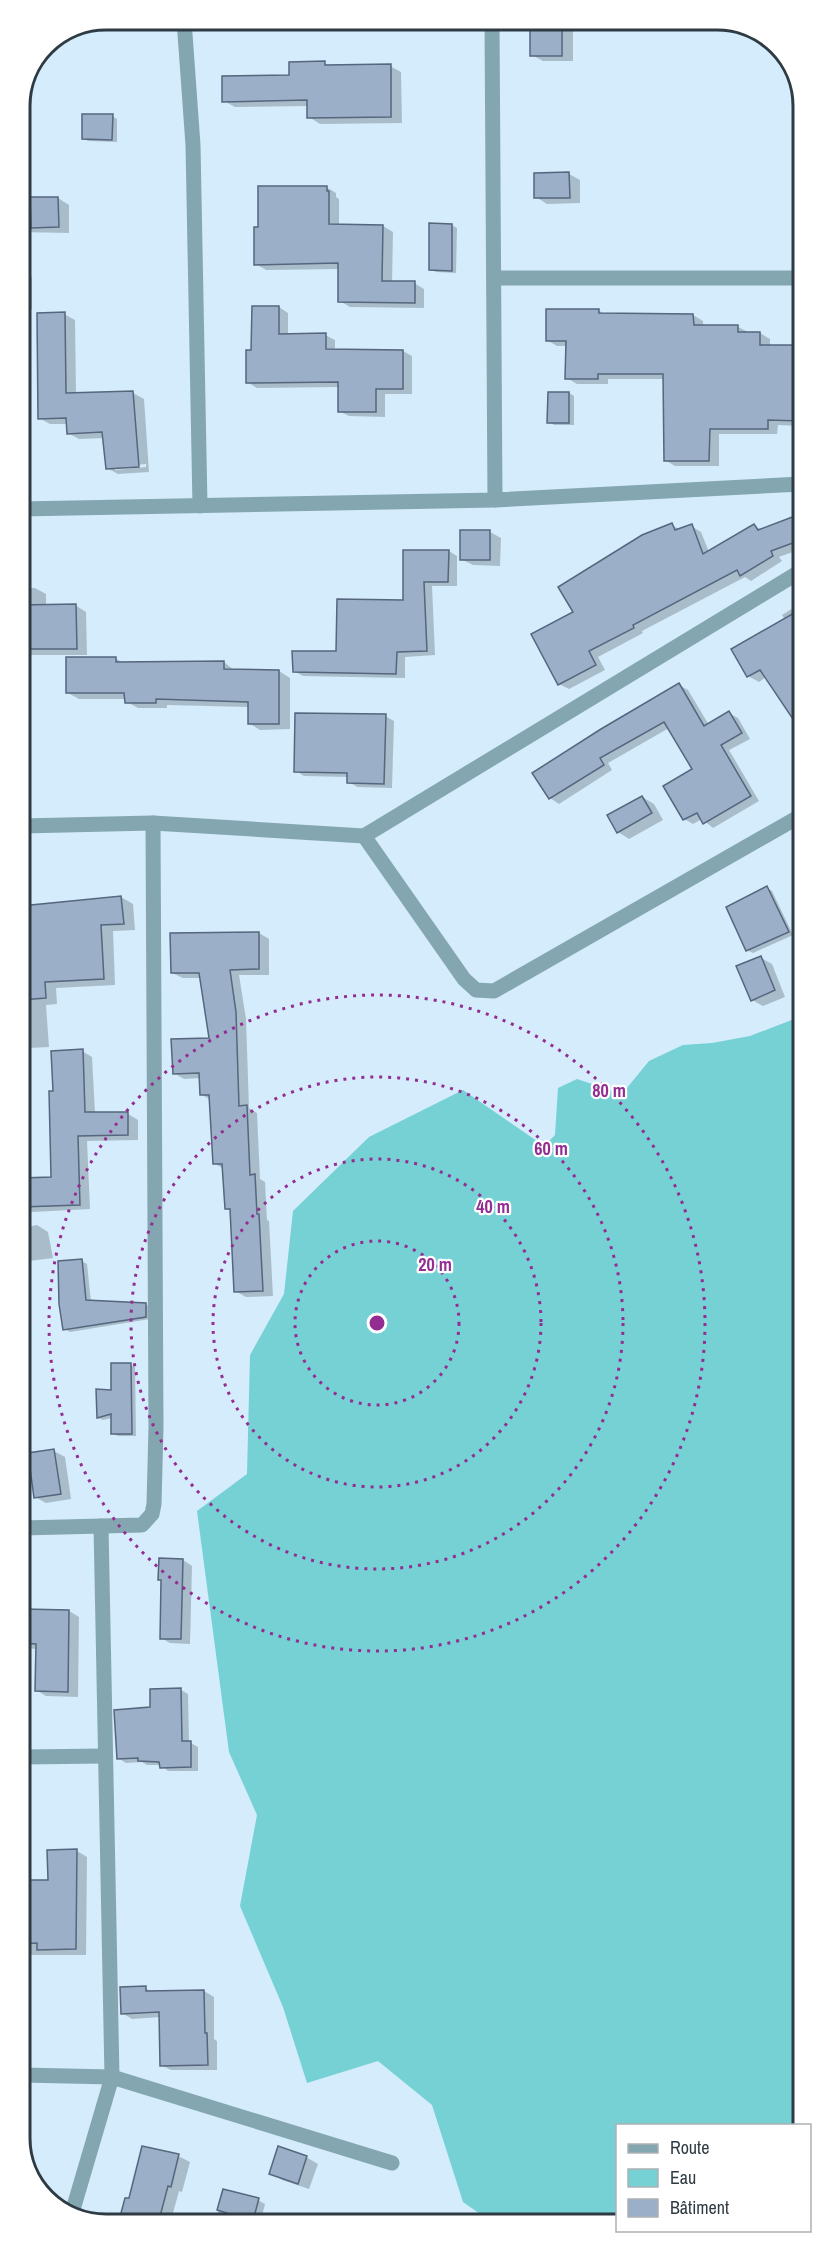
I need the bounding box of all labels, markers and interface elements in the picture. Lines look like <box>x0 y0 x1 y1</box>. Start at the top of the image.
text: 80 m <box>592 1078 626 1103</box>
text: 60 m <box>534 1136 568 1161</box>
text: 40 m <box>476 1194 510 1219</box>
text: 20 m <box>418 1252 452 1277</box>
centre of rings <box>367 1313 387 1333</box>
legend <box>616 2124 811 2232</box>
text: Route <box>670 2135 709 2160</box>
text: Eau <box>670 2165 696 2190</box>
text: Bâtiment <box>670 2195 729 2220</box>

